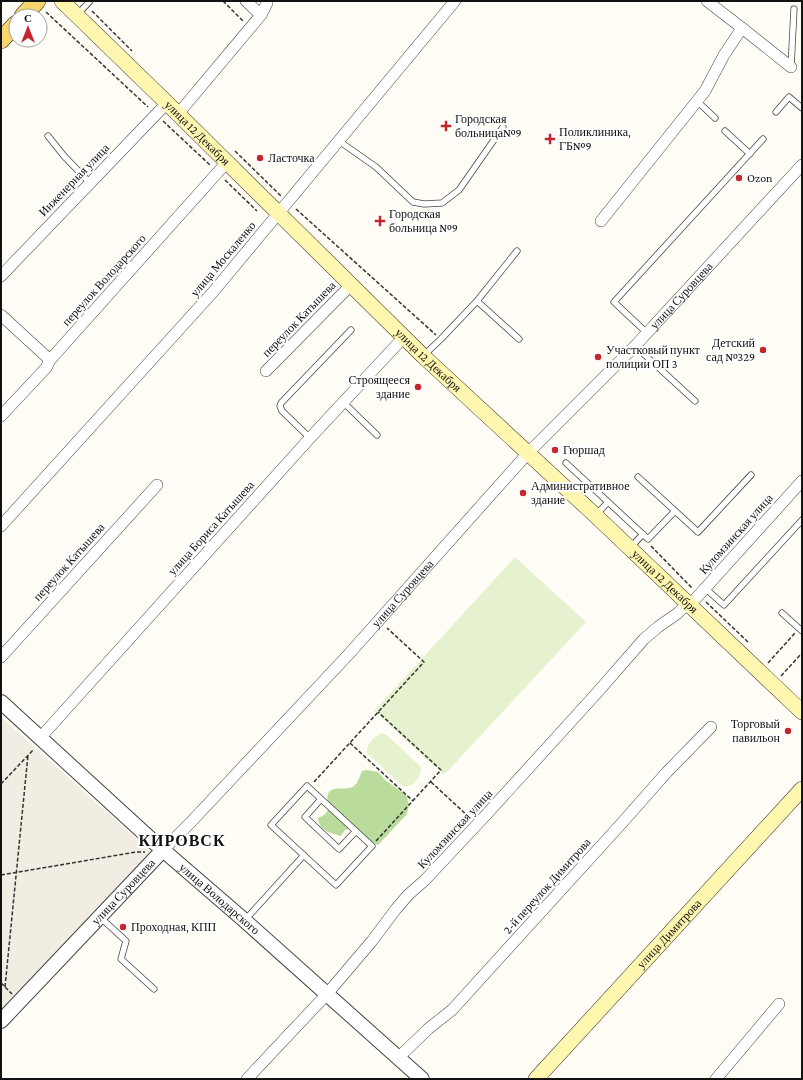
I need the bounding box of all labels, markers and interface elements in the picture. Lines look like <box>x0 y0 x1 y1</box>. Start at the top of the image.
north arrow <box>8 8 48 48</box>
text: С <box>24 12 32 24</box>
street label: улица 12 Декабря <box>162 98 233 169</box>
place label: Городская больница№9 <box>455 112 522 140</box>
marker: Городская больница№9 <box>440 120 452 132</box>
place label: Поликлиника, ГБ№9 <box>559 125 631 153</box>
marker: Поликлиника, ГБ№9 <box>544 133 556 145</box>
street label: Инженерная улица <box>36 140 113 219</box>
place label: Ласточка <box>268 151 315 165</box>
marker: Ласточка <box>255 153 265 163</box>
place label: Ozon <box>747 171 773 185</box>
marker: Ozon <box>734 173 744 183</box>
place label: Городская больница №9 <box>389 207 458 235</box>
marker: Городская больница №9 <box>374 215 386 227</box>
street label: улица Москаленко <box>187 219 259 299</box>
street label: переулок Володарского <box>59 231 149 329</box>
street label: улица Суровцева <box>647 259 716 332</box>
street label: переулок Катышева <box>259 278 339 360</box>
street label: улица 12 Декабря <box>392 325 465 395</box>
place label: Детский сад №329 <box>706 336 756 364</box>
place label: Участковый пункт полиции ОП 3 <box>606 343 701 371</box>
marker: Детский сад №329 <box>758 345 768 355</box>
marker: Участковый пункт полиции ОП 3 <box>593 352 603 362</box>
place label: Строящееся здание <box>348 373 410 401</box>
marker: Строящееся здание <box>413 382 423 392</box>
place label: Гюршад <box>563 443 605 457</box>
marker: Гюршад <box>550 445 560 455</box>
street label: улица Бориса Катышева <box>165 478 257 578</box>
place label: Административное здание <box>531 479 630 507</box>
marker: Административное здание <box>518 488 528 498</box>
street label: Куломзинская улица <box>696 490 776 577</box>
street label: переулок Катышева <box>30 520 108 604</box>
street label: улица 12 Декабря <box>629 547 701 617</box>
street label: улица Суровцева <box>369 556 437 630</box>
place label: Торговый павильон <box>731 717 781 745</box>
marker: Торговый павильон <box>783 726 793 736</box>
street label: Куломзинская улица <box>415 786 496 872</box>
district label: КИРОВСК <box>139 832 226 849</box>
street label: 2-й переулок Димитрова <box>500 835 594 937</box>
street label: улица Суровцева <box>89 855 158 928</box>
street label: улица Володарского <box>176 860 262 938</box>
street label: улица Димитрова <box>634 896 705 971</box>
place label: Проходная, КПП <box>131 920 217 934</box>
marker: Проходная, КПП <box>118 922 128 932</box>

